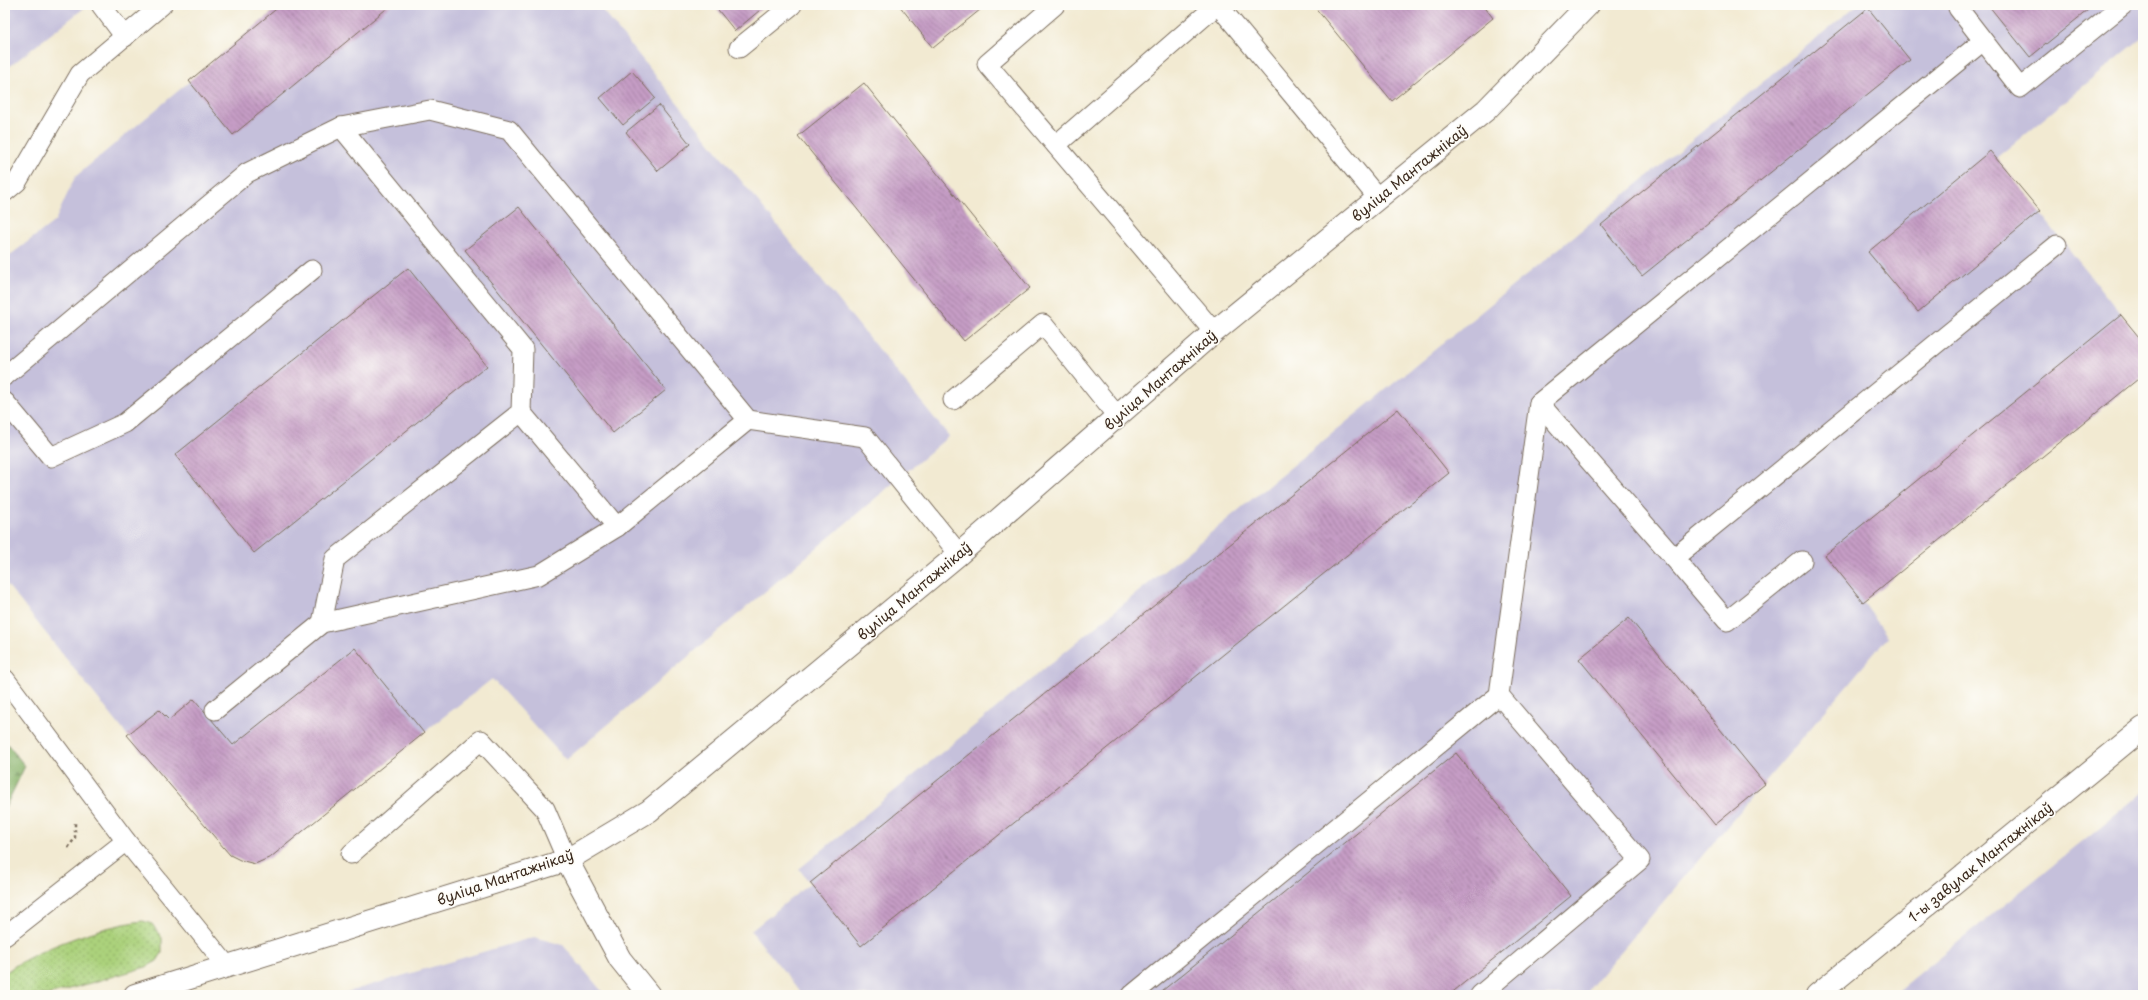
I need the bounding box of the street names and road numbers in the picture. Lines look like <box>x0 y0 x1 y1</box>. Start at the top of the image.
street label: вуліца Мантажнікаў <box>1347 120 1471 226</box>
street label: вуліца Мантажнікаў <box>1099 325 1221 435</box>
street label: вуліца Мантажнікаў <box>852 537 976 645</box>
street label: 1-ы завулак Мантажнікаў <box>1903 797 2057 927</box>
street label: вуліца Мантажнікаў <box>434 844 576 910</box>

